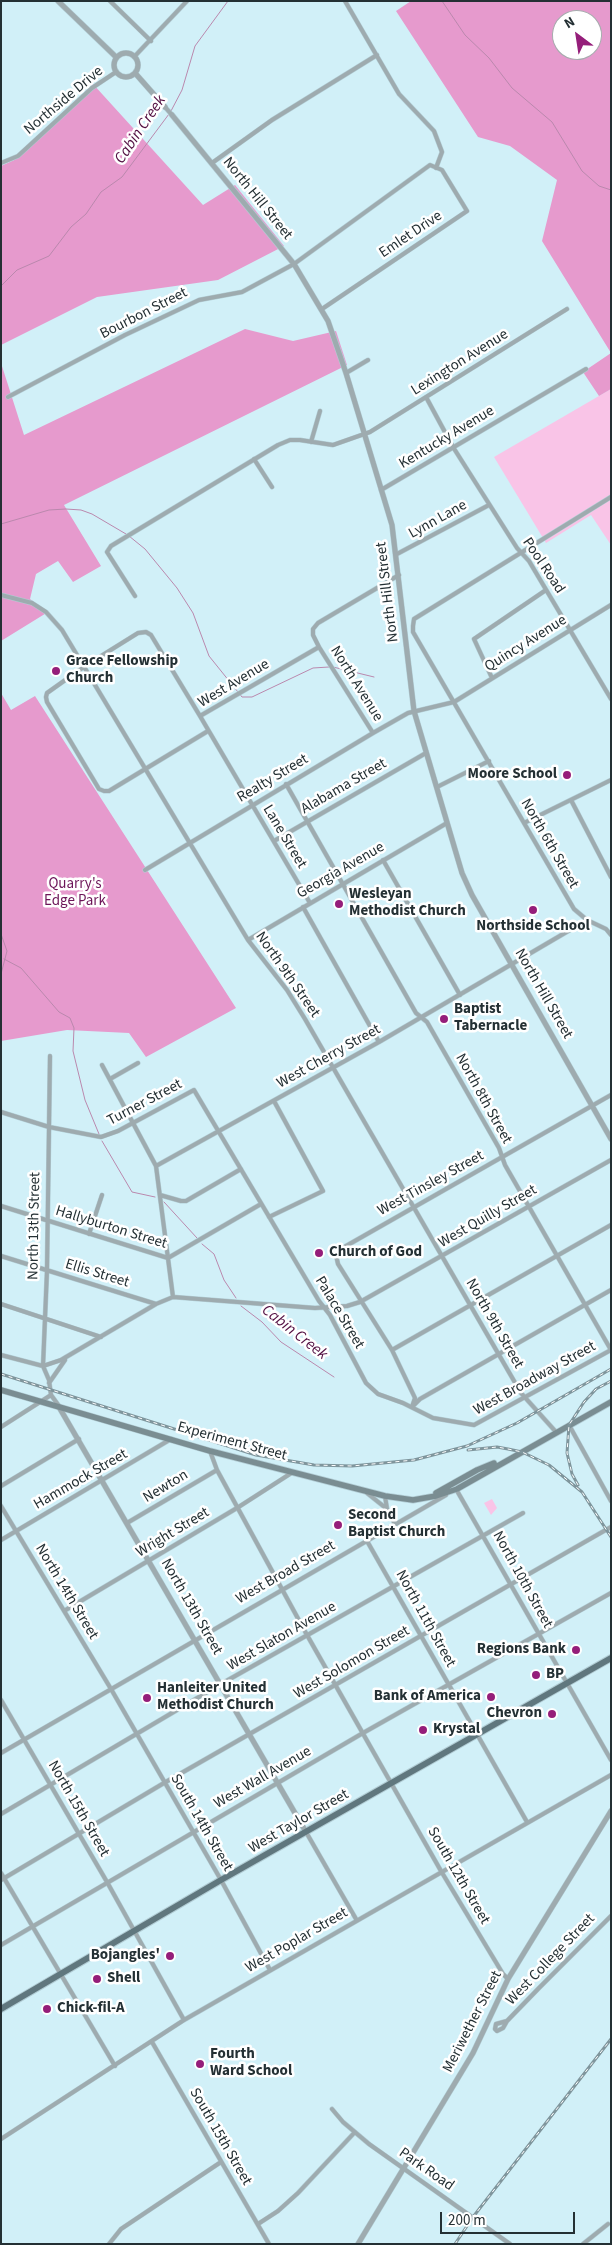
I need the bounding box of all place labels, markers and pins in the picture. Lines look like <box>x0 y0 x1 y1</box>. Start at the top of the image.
place label: Grace Fellowship Church <box>66 653 178 688</box>
marker: Grace Fellowship Church <box>50 665 62 677</box>
place label: Moore School <box>467 766 557 784</box>
marker: Moore School <box>561 769 573 781</box>
place label: Wesleyan Methodist Church <box>349 886 466 921</box>
marker: Wesleyan Methodist Church <box>333 898 345 910</box>
marker: Northside School <box>527 904 539 916</box>
place label: Northside School <box>476 918 590 936</box>
place label: Baptist Tabernacle <box>454 1001 527 1036</box>
marker: Baptist Tabernacle <box>438 1013 450 1025</box>
place label: Church of God <box>329 1244 422 1262</box>
marker: Church of God <box>313 1247 325 1259</box>
place label: Second Baptist Church <box>348 1507 445 1542</box>
marker: Second Baptist Church <box>332 1519 344 1531</box>
place label: Regions Bank <box>477 1641 566 1659</box>
marker: Regions Bank <box>570 1644 582 1656</box>
place label: BP <box>546 1666 564 1684</box>
marker: BP <box>530 1669 542 1681</box>
place label: Hanleiter United Methodist Church <box>157 1680 274 1715</box>
place label: Bank of America <box>374 1688 481 1706</box>
marker: Bank of America <box>485 1691 497 1703</box>
marker: Hanleiter United Methodist Church <box>141 1692 153 1704</box>
place label: Chevron <box>486 1705 542 1723</box>
marker: Chevron <box>546 1708 558 1720</box>
place label: Krystal <box>433 1721 480 1739</box>
marker: Krystal <box>417 1724 429 1736</box>
place label: Bojangles' <box>91 1947 160 1965</box>
marker: Bojangles' <box>164 1950 176 1962</box>
place label: Shell <box>107 1970 140 1988</box>
marker: Shell <box>91 1973 103 1985</box>
place label: Chick-fil-A <box>57 2000 125 2018</box>
marker: Chick-fil-A <box>41 2003 53 2015</box>
place label: Fourth Ward School <box>210 2046 292 2081</box>
marker: Fourth Ward School <box>194 2058 206 2070</box>

